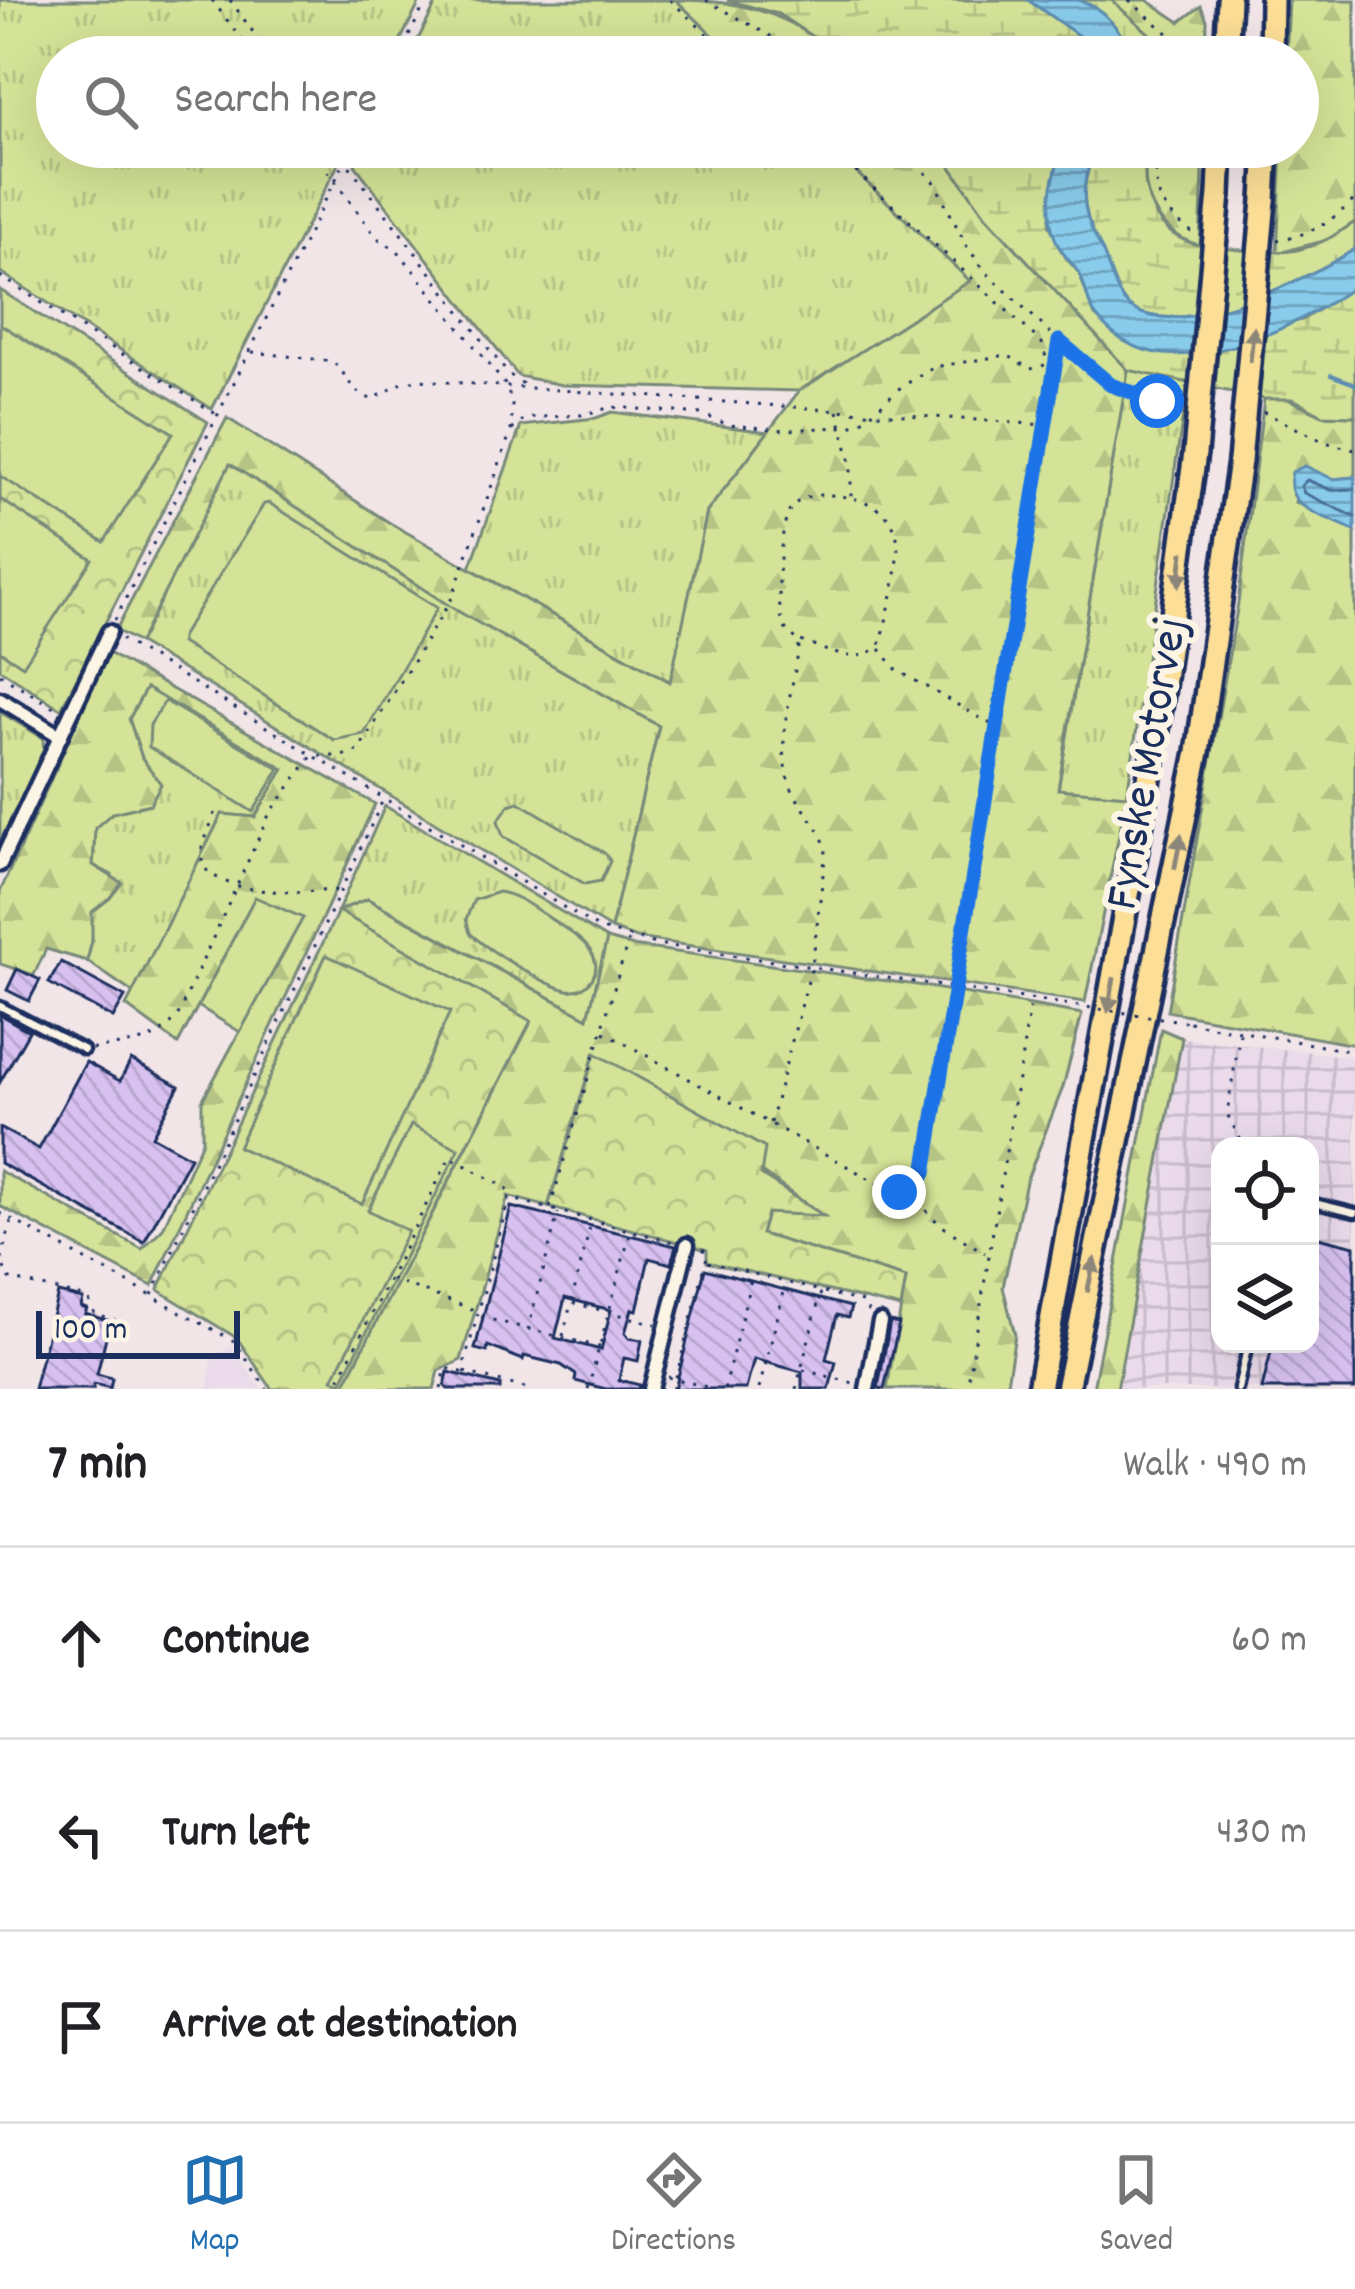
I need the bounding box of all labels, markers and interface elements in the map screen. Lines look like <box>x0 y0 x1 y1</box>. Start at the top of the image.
search box <box>36 36 1319 168</box>
icon: search <box>78 69 144 135</box>
text: Search here <box>174 70 377 134</box>
one-way arrow <box>1243 325 1262 362</box>
route start <box>1130 374 1184 428</box>
one-way arrow <box>1172 551 1191 588</box>
street label: Fynske Motorvej <box>1090 613 1210 915</box>
one-way arrow <box>1169 832 1188 870</box>
one-way arrow <box>1101 977 1120 1015</box>
map controls <box>1211 1137 1319 1353</box>
button: locate <box>1211 1137 1319 1245</box>
route end <box>872 1165 926 1219</box>
button: layers <box>1211 1245 1319 1353</box>
one-way arrow <box>1082 1255 1101 1293</box>
scale bar <box>36 1305 240 1358</box>
text: 100 m <box>54 1308 127 1355</box>
text: 7 min <box>48 1431 147 1503</box>
text: Walk · 490 m <box>1123 1440 1307 1495</box>
icon: ahead <box>48 1610 114 1676</box>
text: Continue <box>162 1611 310 1675</box>
text: 60 m <box>1231 1615 1307 1670</box>
icon: left <box>48 1802 114 1868</box>
text: Turn left <box>162 1803 310 1867</box>
text: 430 m <box>1217 1807 1307 1862</box>
icon: arrive <box>48 1994 114 2060</box>
text: Arrive at destination <box>162 1995 517 2059</box>
tab: Map <box>182 2147 248 2266</box>
tab: Directions <box>611 2147 736 2266</box>
tab: Saved <box>1100 2147 1173 2266</box>

